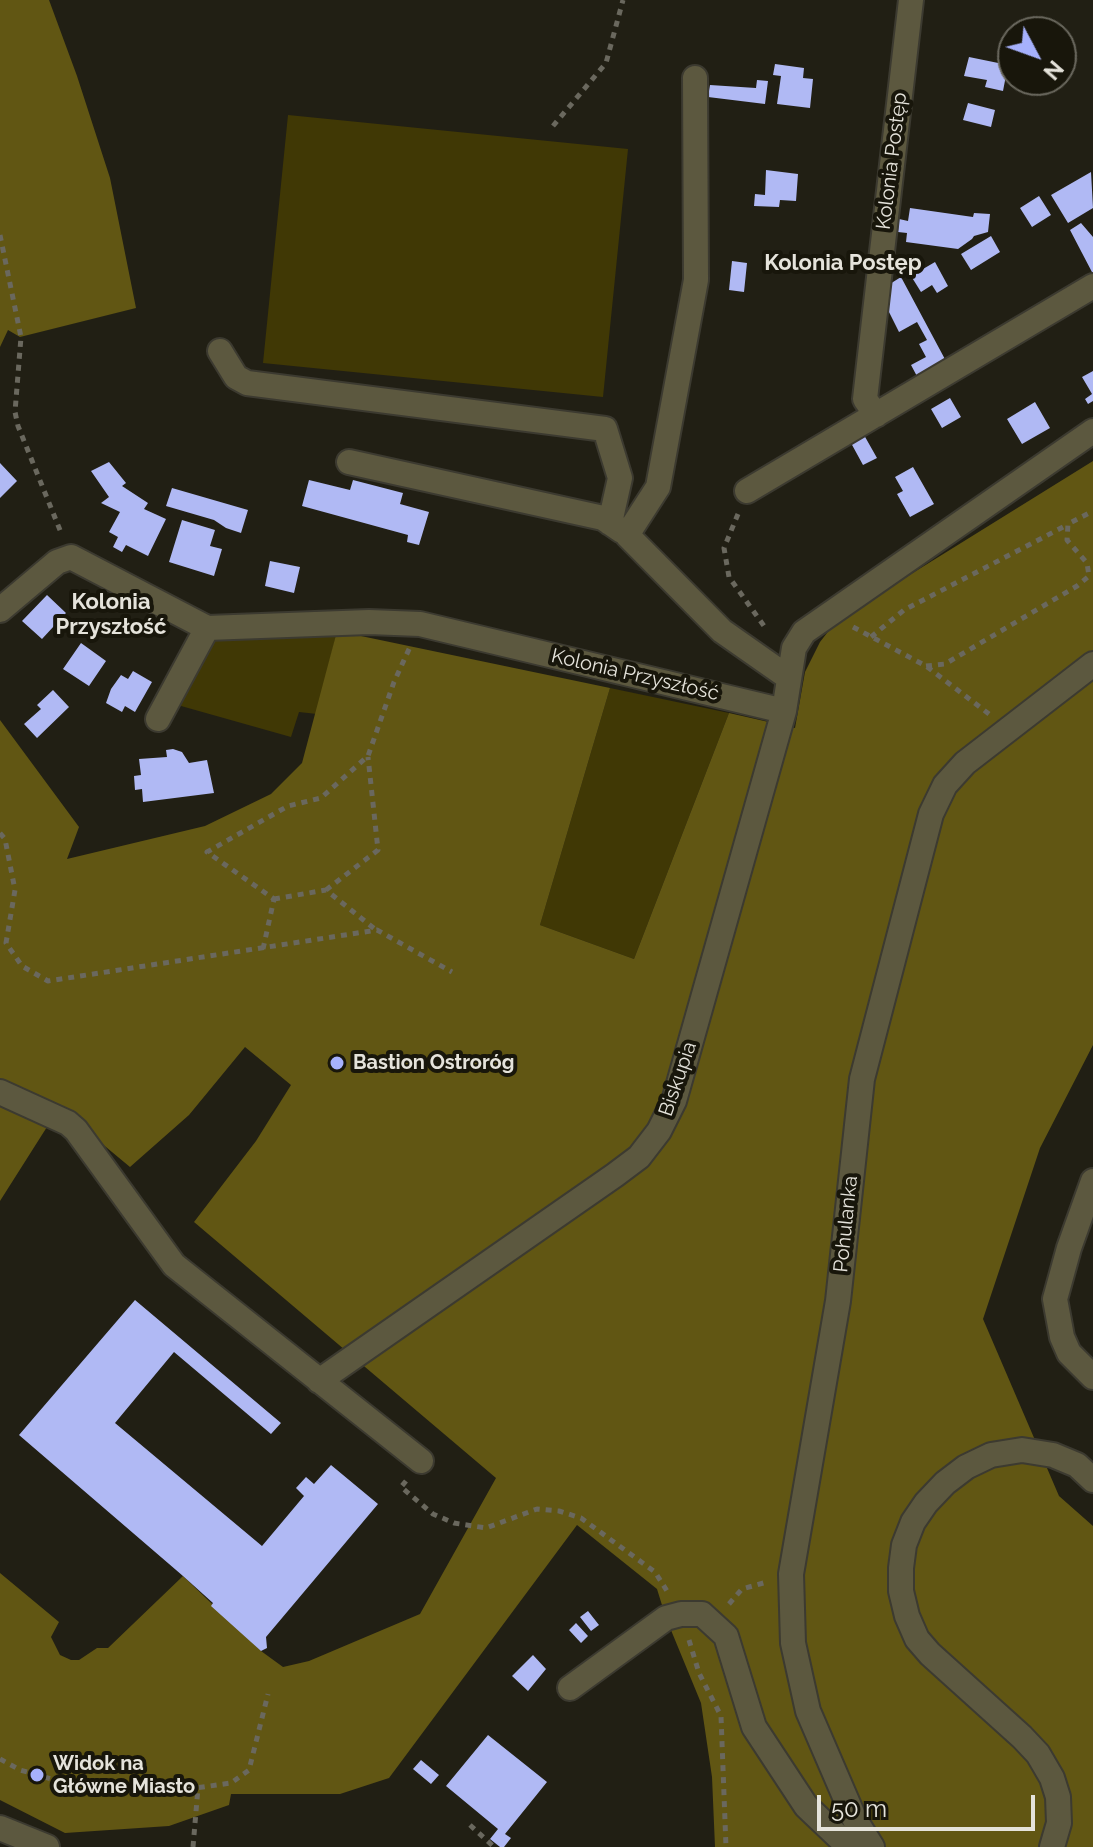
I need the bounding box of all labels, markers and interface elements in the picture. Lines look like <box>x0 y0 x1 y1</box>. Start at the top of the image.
north arrow <box>997 16 1077 96</box>
text: N <box>1038 56 1069 85</box>
street label: Kolonia Postęp <box>872 91 912 231</box>
district label: Kolonia Postęp <box>764 250 922 276</box>
district label: Kolonia Przyszłość <box>56 589 166 640</box>
street label: Kolonia Przyszłość <box>549 644 721 706</box>
street label: Biskupia <box>654 1038 702 1120</box>
place label: Bastion Ostroróg <box>353 1051 514 1075</box>
marker: Bastion Ostroróg <box>328 1054 346 1072</box>
street label: Pohulanka <box>829 1174 863 1274</box>
place label: Widok na Główne Miasto <box>53 1752 195 1799</box>
marker: Widok na Główne Miasto <box>28 1766 46 1784</box>
scale bar <box>821 1779 1039 1829</box>
text: 50 m <box>831 1794 887 1823</box>

